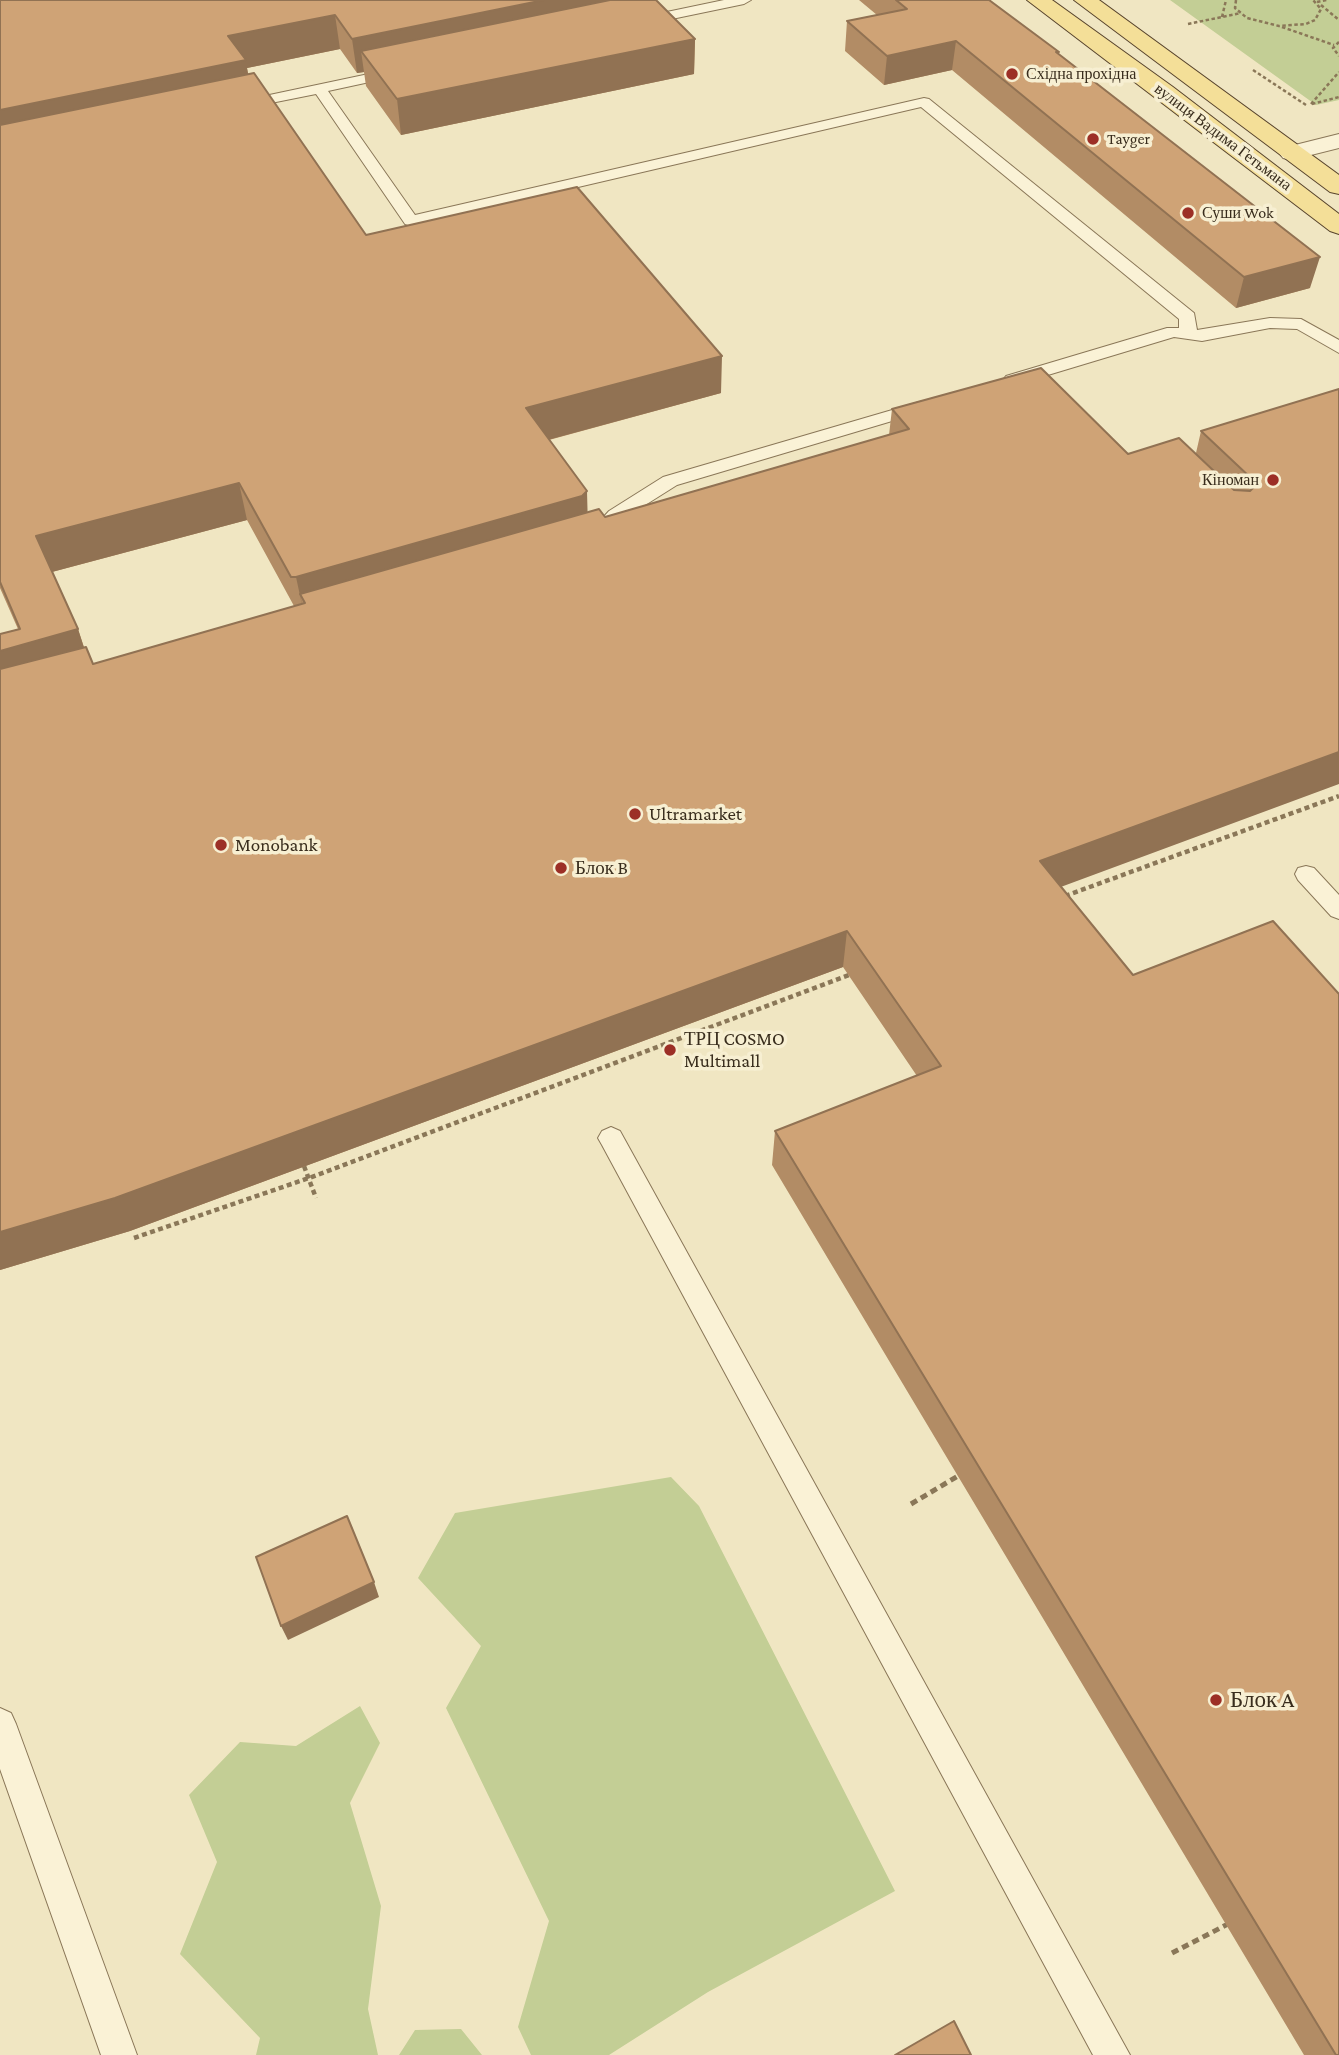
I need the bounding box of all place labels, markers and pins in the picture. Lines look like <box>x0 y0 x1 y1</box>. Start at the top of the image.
place label: Східна прохідна <box>1026 64 1136 84</box>
marker: Східна прохідна <box>1004 66 1020 82</box>
place label: Tayger <box>1107 129 1150 149</box>
marker: Tayger <box>1085 131 1101 147</box>
place label: Суши Wok <box>1202 203 1274 223</box>
marker: Суши Wok <box>1180 205 1196 221</box>
place label: Кіноман <box>1202 470 1259 490</box>
marker: Кіноман <box>1265 472 1281 488</box>
place label: Ultramarket <box>649 803 742 825</box>
marker: Ultramarket <box>627 806 643 822</box>
place label: Monobank <box>235 834 318 856</box>
marker: Monobank <box>213 837 229 853</box>
place label: Блок B <box>575 857 628 879</box>
marker: Блок B <box>553 860 569 876</box>
place label: ТРЦ COSMO Multimall <box>684 1028 785 1072</box>
marker: ТРЦ COSMO Multimall <box>662 1042 678 1058</box>
place label: Блок A <box>1230 1686 1294 1714</box>
marker: Блок A <box>1208 1692 1224 1708</box>

